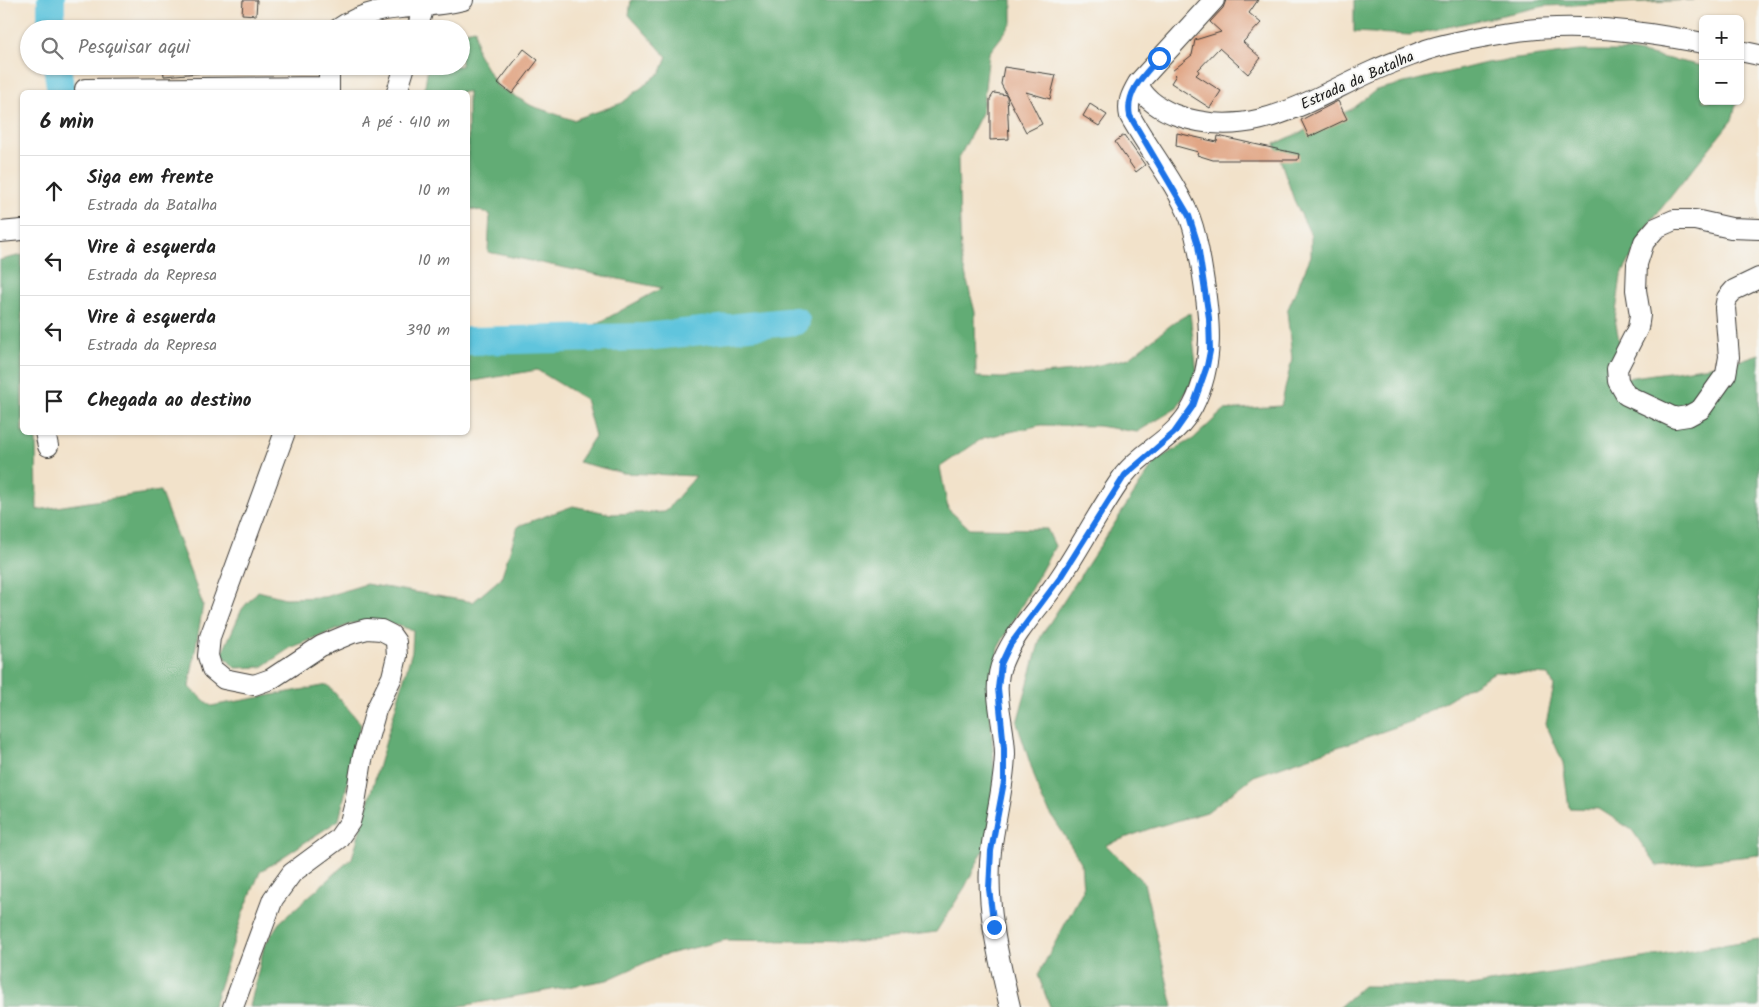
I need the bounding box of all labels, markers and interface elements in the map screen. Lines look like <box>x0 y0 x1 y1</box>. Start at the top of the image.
map controls <box>1699 15 1744 105</box>
button: + <box>1699 15 1744 60</box>
search box <box>20 20 470 75</box>
text: Pesquisar aqui <box>78 33 190 63</box>
icon: search <box>38 34 66 62</box>
street label: Estrada da Batalha <box>1297 45 1418 117</box>
route start <box>1148 47 1171 70</box>
button: − <box>1699 60 1744 105</box>
text: 6 min <box>40 106 94 139</box>
text: A pé · 410 m <box>362 110 450 135</box>
text: Siga em frente <box>87 163 214 193</box>
icon: ahead <box>40 177 68 205</box>
text: 10 m <box>418 178 450 203</box>
text: Estrada da Batalha <box>87 193 217 218</box>
text: Vire à esquerda <box>87 233 216 263</box>
icon: left <box>40 247 68 275</box>
text: 10 m <box>418 248 450 273</box>
text: Estrada da Represa <box>87 263 217 288</box>
text: Vire à esquerda <box>87 303 216 333</box>
icon: left <box>40 317 68 345</box>
text: 390 m <box>406 318 450 343</box>
text: Estrada da Represa <box>87 333 217 358</box>
text: Chegada ao destino <box>87 386 252 416</box>
icon: arrive <box>40 387 68 415</box>
route end <box>983 916 1006 939</box>

